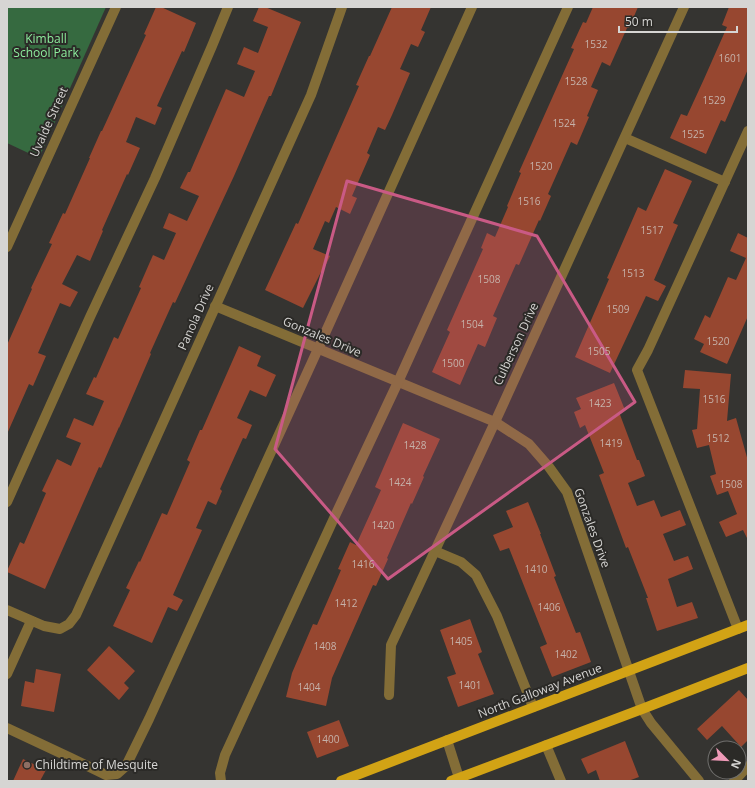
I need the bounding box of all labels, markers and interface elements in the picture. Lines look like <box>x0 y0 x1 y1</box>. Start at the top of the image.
scale bar <box>619 8 737 34</box>
text: 50 m <box>625 13 653 30</box>
park label: Kimball School Park <box>13 30 79 61</box>
house number: 1532 <box>585 37 608 51</box>
house number: 1601 <box>719 51 741 65</box>
house number: 1528 <box>565 74 588 88</box>
street label: Uvalde Street <box>25 84 72 160</box>
house number: 1529 <box>703 93 726 107</box>
house number: 1524 <box>553 116 576 130</box>
house number: 1525 <box>682 127 705 141</box>
house number: 1520 <box>530 159 553 173</box>
house number: 1516 <box>518 194 541 208</box>
house number: 1517 <box>641 223 664 237</box>
house number: 1513 <box>622 266 645 280</box>
house number: 1508 <box>478 272 501 286</box>
street label: Panola Drive <box>173 281 218 353</box>
street label: Culberson Drive <box>489 299 542 388</box>
house number: 1509 <box>607 302 630 316</box>
street label: Gonzales Drive <box>280 312 364 361</box>
house number: 1504 <box>461 317 484 331</box>
house number: 1520 <box>707 334 730 348</box>
house number: 1505 <box>588 344 611 358</box>
house number: 1500 <box>442 356 465 370</box>
house number: 1516 <box>703 392 726 406</box>
house number: 1423 <box>589 396 612 410</box>
house number: 1512 <box>707 431 730 445</box>
house number: 1419 <box>600 436 623 450</box>
house number: 1428 <box>404 438 427 452</box>
house number: 1424 <box>389 475 412 489</box>
house number: 1508 <box>720 477 743 491</box>
street label: Gonzales Drive <box>570 486 615 570</box>
house number: 1420 <box>372 518 395 532</box>
house number: 1416 <box>352 557 375 571</box>
house number: 1410 <box>525 562 548 576</box>
house number: 1412 <box>335 596 358 610</box>
house number: 1406 <box>538 600 561 614</box>
house number: 1405 <box>450 634 473 648</box>
house number: 1408 <box>314 639 337 653</box>
house number: 1402 <box>555 647 578 661</box>
street label: North Galloway Avenue <box>475 659 604 722</box>
house number: 1401 <box>459 678 481 692</box>
house number: 1404 <box>298 680 321 694</box>
house number: 1400 <box>317 732 340 746</box>
north arrow <box>707 740 747 780</box>
place label: Childtime of Mesquite <box>35 756 158 773</box>
text: N <box>728 757 745 771</box>
marker: Childtime of Mesquite <box>22 760 32 770</box>

